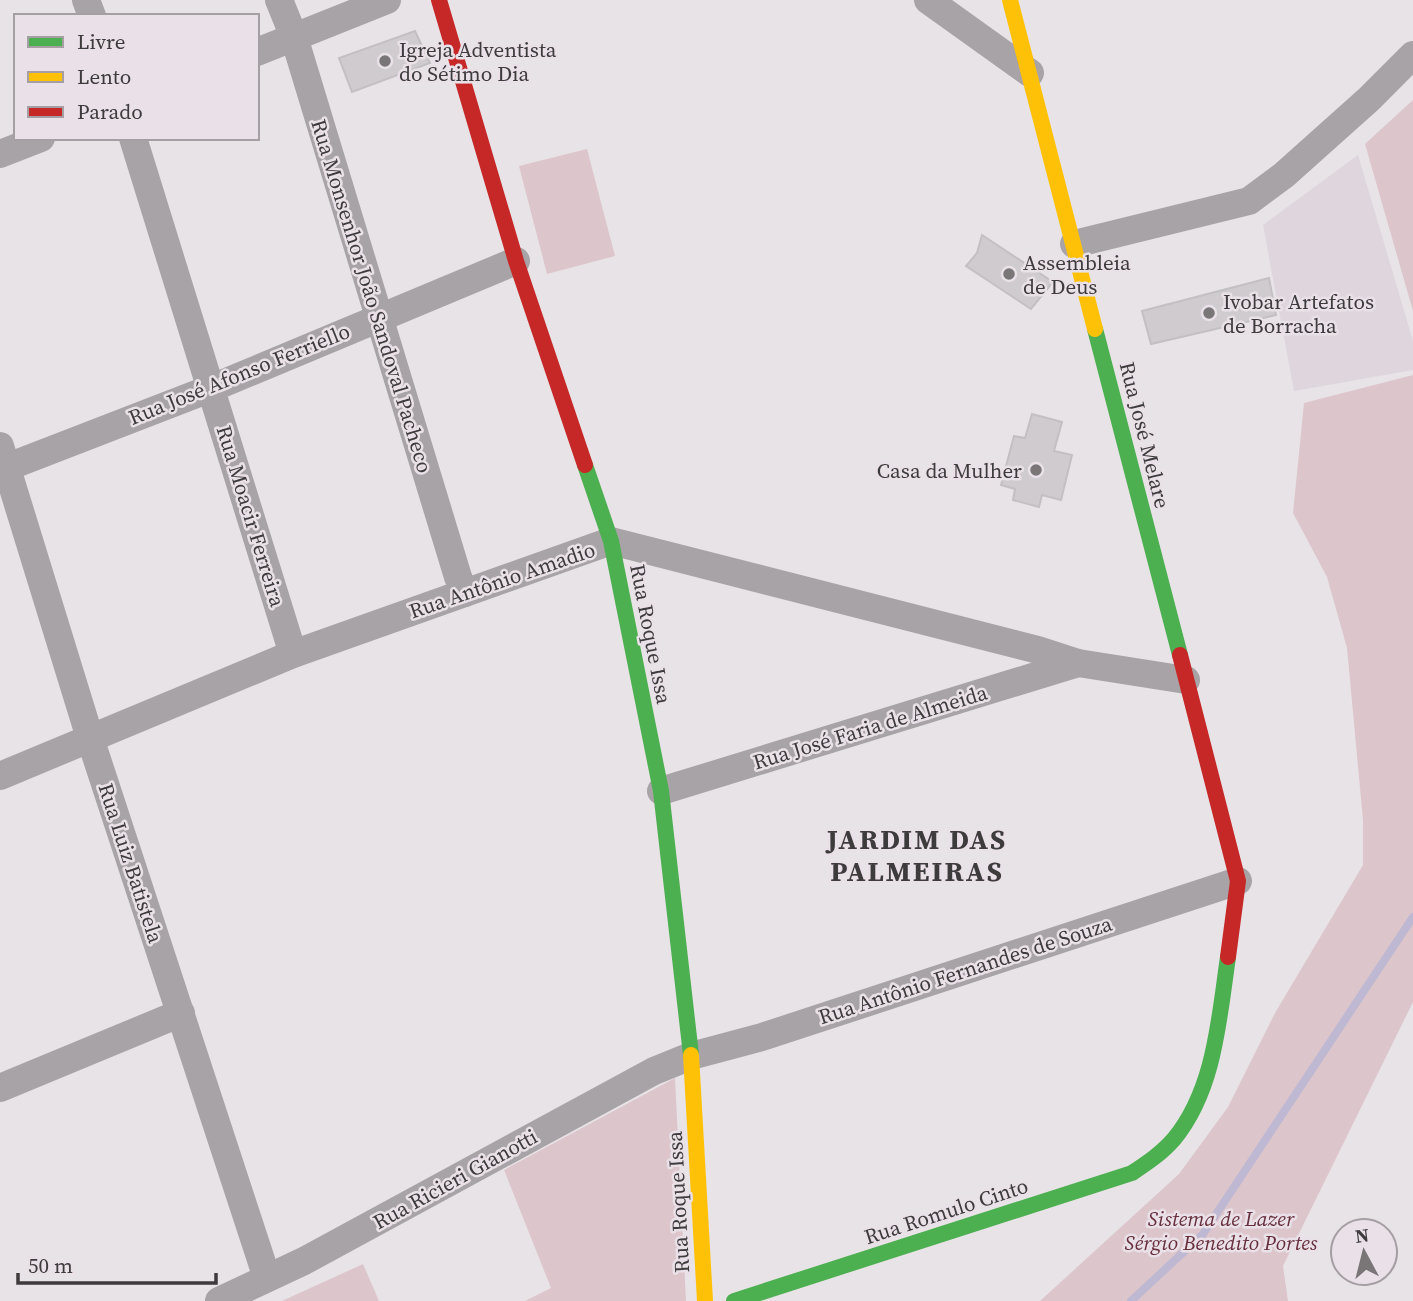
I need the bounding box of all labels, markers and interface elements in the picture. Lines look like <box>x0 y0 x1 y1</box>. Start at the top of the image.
legend <box>14 14 259 140</box>
text: Livre <box>77 27 125 56</box>
place label: Igreja Adventista do Sétimo Dia <box>399 35 557 88</box>
marker: Igreja Adventista do Sétimo Dia <box>377 53 393 69</box>
text: Lento <box>77 62 131 91</box>
text: Parado <box>77 97 143 126</box>
street label: Rua Monsenhor João Sandoval Pacheco <box>304 116 440 476</box>
place label: Assembleia de Deus <box>1023 248 1131 301</box>
marker: Assembleia de Deus <box>1001 266 1017 282</box>
place label: Ivobar Artefatos de Borracha <box>1223 287 1374 340</box>
marker: Ivobar Artefatos de Borracha <box>1201 305 1217 321</box>
street label: Rua José Afonso Ferriello <box>124 316 354 432</box>
street label: Rua José Melare <box>1113 359 1177 511</box>
street label: Rua Moacir Ferreira <box>210 422 292 610</box>
place label: Casa da Mulher <box>877 456 1022 485</box>
marker: Casa da Mulher <box>1028 462 1044 478</box>
street label: Rua Antônio Amadio <box>405 535 599 625</box>
street label: Rua Roque Issa <box>623 562 679 707</box>
street label: Rua José Faria de Almeida <box>749 677 991 776</box>
street label: Rua Luiz Batistela <box>91 779 171 947</box>
district label: JARDIM DAS PALMEIRAS <box>825 820 1007 890</box>
street label: Rua Antônio Fernandes de Souza <box>814 909 1116 1031</box>
street label: Rua Ricieri Gianotti <box>368 1122 542 1236</box>
street label: Rua Roque Issa <box>660 1130 696 1274</box>
street label: Rua Romulo Cinto <box>860 1171 1032 1251</box>
park label: Sistema de Lazer Sérgio Benedito Portes <box>1125 1204 1318 1257</box>
north arrow <box>1329 1217 1399 1287</box>
text: N <box>1353 1221 1371 1249</box>
scale bar <box>18 1242 215 1286</box>
text: 50 m <box>28 1251 73 1280</box>

